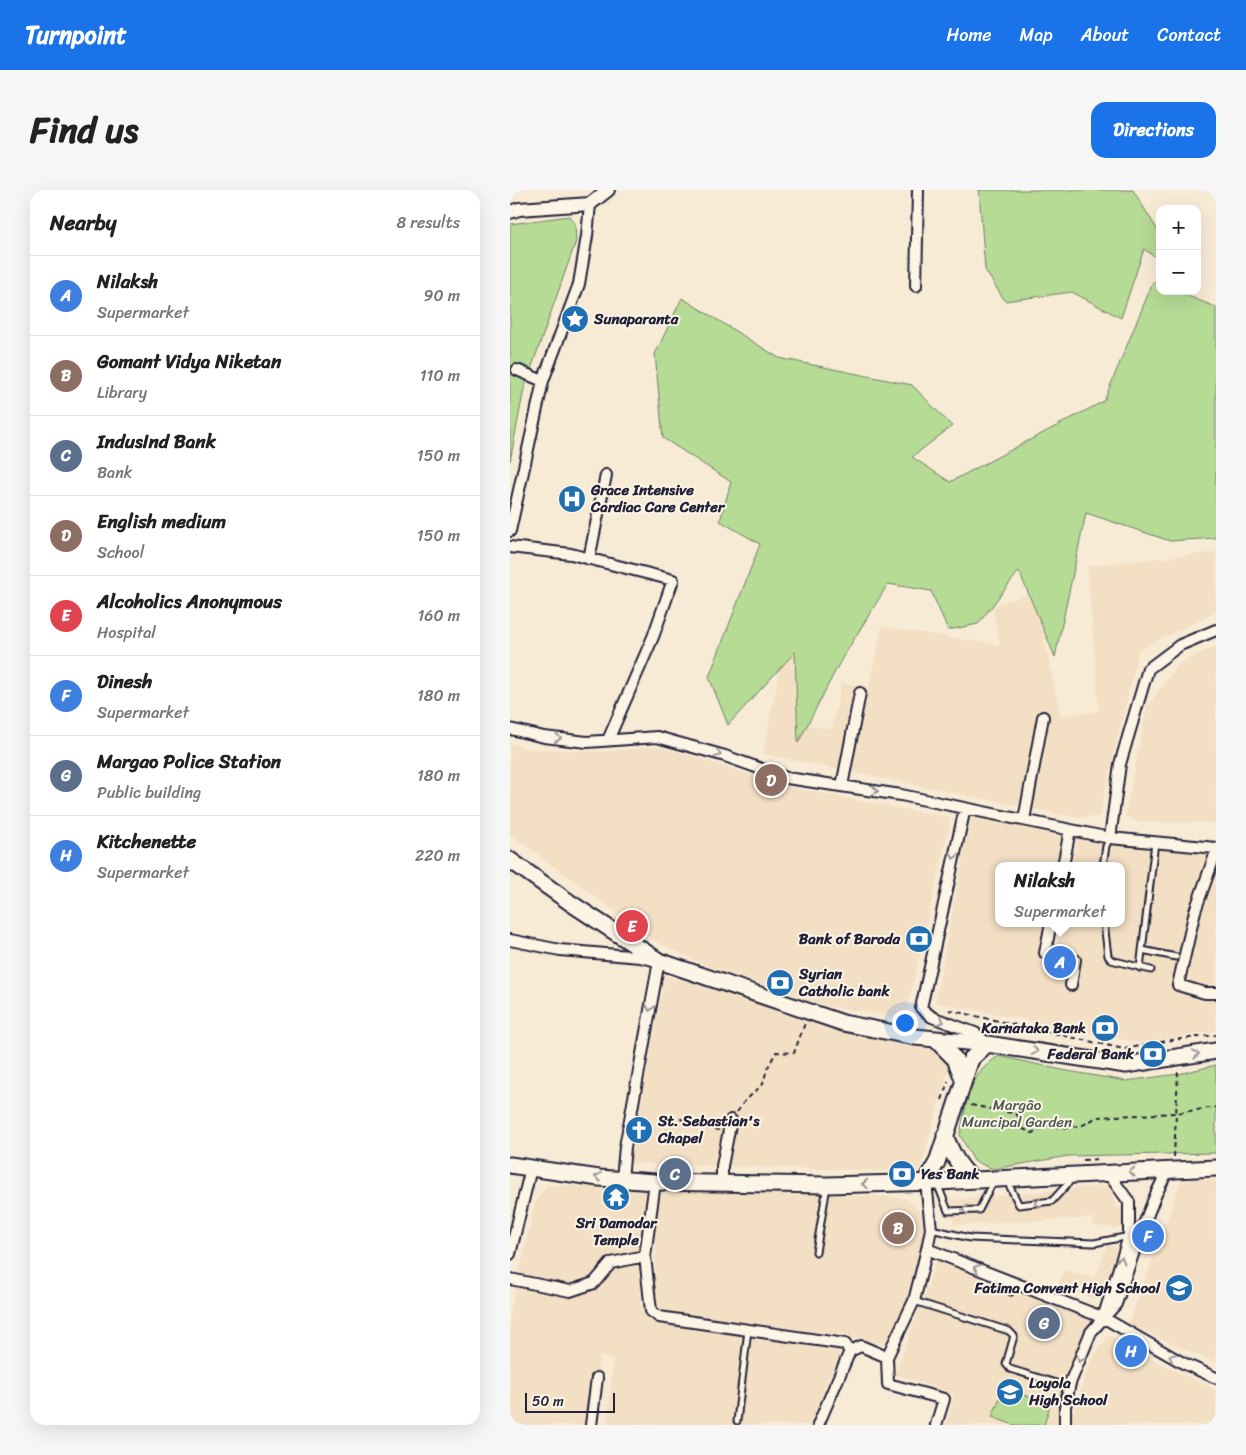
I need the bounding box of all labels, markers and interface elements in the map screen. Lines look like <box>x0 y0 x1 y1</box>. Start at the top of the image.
text: Turnpoint <box>25 14 127 56</box>
text: Home <box>947 19 992 51</box>
text: Map <box>1020 19 1053 51</box>
text: About <box>1081 19 1129 51</box>
text: Contact <box>1157 19 1221 51</box>
text: Find us <box>30 99 138 161</box>
button: Directions <box>1091 102 1216 158</box>
text: Nearby <box>50 204 116 242</box>
map controls <box>1156 205 1201 295</box>
button: + <box>1156 205 1201 250</box>
text: 8 results <box>397 208 460 237</box>
button: − <box>1156 250 1201 295</box>
text: Nilaksh <box>97 265 158 298</box>
text: A <box>61 281 71 310</box>
text: 90 m <box>424 281 460 310</box>
text: Supermarket <box>97 298 189 327</box>
place icon: Sunaparanta <box>560 304 590 334</box>
place label: Sunaparanta <box>593 306 679 332</box>
text: Gomant Vidya Niketan <box>97 345 281 378</box>
text: B <box>61 361 71 390</box>
text: 110 m <box>420 361 460 390</box>
text: Library <box>97 378 147 407</box>
text: IndusInd Bank <box>97 425 216 458</box>
text: C <box>61 441 71 470</box>
text: 150 m <box>417 441 460 470</box>
text: Bank <box>97 458 132 487</box>
place label: Grace Intensive Cardiac Care Center <box>590 477 726 520</box>
hospital icon: Grace Intensive Cardiac Care Center <box>557 484 587 514</box>
text: English medium <box>97 505 226 538</box>
text: D <box>61 521 71 550</box>
text: 150 m <box>417 521 460 550</box>
text: School <box>97 538 144 567</box>
text: Alcoholics Anonymous <box>97 585 282 618</box>
text: E <box>62 601 70 630</box>
text: 160 m <box>417 601 460 630</box>
text: Hospital <box>97 618 156 647</box>
text: Dinesh <box>97 665 152 698</box>
text: F <box>62 681 70 710</box>
text: 180 m <box>417 681 460 710</box>
text: Supermarket <box>97 698 189 727</box>
one-way arrow <box>554 732 562 743</box>
text: Margao Police Station <box>97 745 281 778</box>
one-way arrow <box>713 749 721 759</box>
text: G <box>61 761 71 790</box>
text: 180 m <box>417 761 460 790</box>
pin: D <box>755 761 787 799</box>
text: Public building <box>97 778 201 807</box>
one-way arrow <box>871 786 880 796</box>
text: Kitchenette <box>97 825 196 858</box>
text: H <box>60 841 72 870</box>
text: 220 m <box>415 841 460 870</box>
one-way arrow <box>949 851 960 860</box>
text: Supermarket <box>97 858 189 887</box>
popup <box>995 862 1125 927</box>
text: Nilaksh <box>1014 864 1075 897</box>
text: Supermarket <box>1014 897 1106 926</box>
pin: E <box>616 907 648 945</box>
bank icon: Bank of Baroda <box>904 924 934 954</box>
place label: Bank of Baroda <box>799 926 900 952</box>
pin: A <box>1044 943 1076 981</box>
place label: Syrian Catholic bank <box>798 961 890 1004</box>
bank icon: Syrian Catholic bank <box>765 968 795 998</box>
one-way arrow <box>645 1004 655 1013</box>
your location <box>892 1010 918 1036</box>
bank icon: Karnataka Bank <box>1090 1013 1120 1043</box>
one-way arrow <box>936 1015 945 1025</box>
place label: Karnataka Bank <box>981 1015 1086 1041</box>
bank icon: Federal Bank <box>1138 1039 1168 1069</box>
place label: Federal Bank <box>1047 1041 1135 1067</box>
one-way arrow <box>1031 1046 1039 1056</box>
one-way arrow <box>1191 1050 1200 1060</box>
park label: Margão Muncipal Garden <box>962 1092 1072 1135</box>
place label: St. Sebastian's Chapel <box>657 1108 760 1151</box>
church icon: St. Sebastian's Chapel <box>624 1115 654 1145</box>
pin: C <box>659 1155 691 1193</box>
bank icon: Yes Bank <box>887 1159 917 1189</box>
place label: Yes Bank <box>921 1161 979 1187</box>
one-way arrow <box>1128 1167 1136 1178</box>
one-way arrow <box>594 1172 602 1183</box>
one-way arrow <box>861 1179 868 1189</box>
temple icon: Sri Damodar Temple <box>601 1182 631 1212</box>
one-way arrow <box>1034 1197 1042 1208</box>
one-way arrow <box>961 1205 969 1215</box>
pin: B <box>882 1209 914 1247</box>
place label: Sri Damodar Temple <box>575 1210 658 1253</box>
pin: F <box>1132 1217 1164 1255</box>
one-way arrow <box>1115 1256 1125 1265</box>
one-way arrow <box>973 1264 982 1274</box>
school or university icon: Fatima Convent High School <box>1164 1273 1194 1303</box>
place label: Fatima Convent High School <box>973 1275 1161 1301</box>
pin: G <box>1028 1304 1060 1342</box>
pin: H <box>1115 1332 1147 1370</box>
one-way arrow <box>1168 1353 1177 1363</box>
one-way arrow <box>1075 1354 1086 1363</box>
place label: Loyola High School <box>1028 1370 1108 1413</box>
school or university icon: Loyola High School <box>995 1377 1025 1407</box>
text: 50 m <box>532 1389 564 1414</box>
scale bar <box>525 1390 615 1413</box>

